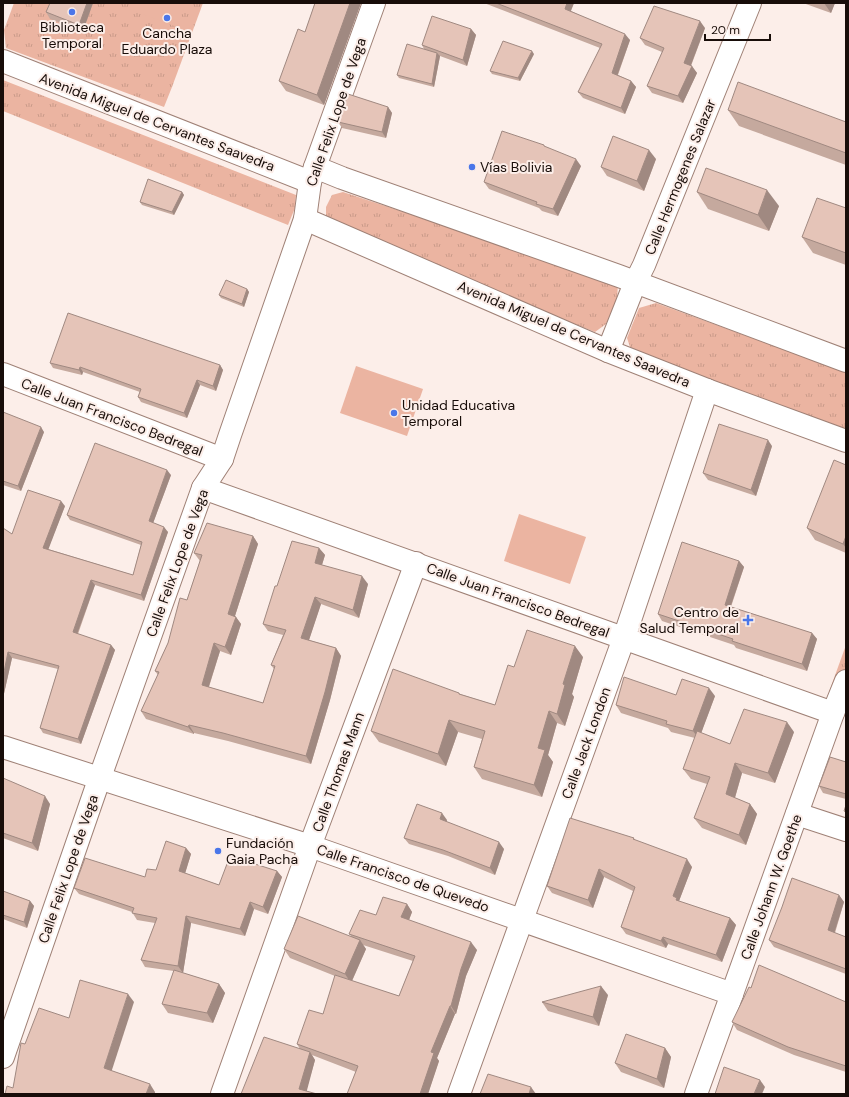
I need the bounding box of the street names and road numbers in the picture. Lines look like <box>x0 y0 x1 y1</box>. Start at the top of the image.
street label: Calle Felix Lope de Vega <box>302 35 370 189</box>
street label: Avenida Miguel de Cervantes Saavedra <box>37 69 277 175</box>
street label: Calle Hermogenes Salazar <box>640 96 720 258</box>
street label: Avenida Miguel de Cervantes Saavedra <box>455 277 693 391</box>
street label: Calle Juan Francisco Bedregal <box>19 374 205 460</box>
street label: Calle Felix Lope de Vega <box>142 487 212 639</box>
street label: Calle Juan Francisco Bedregal <box>424 558 612 642</box>
street label: Calle Jack London <box>557 685 615 801</box>
street label: Calle Thomas Mann <box>308 710 368 834</box>
street label: Calle Felix Lope de Vega <box>34 792 102 946</box>
street label: Calle Johann W. Goethe <box>736 812 806 962</box>
street label: Calle Francisco de Quevedo <box>314 840 492 916</box>

